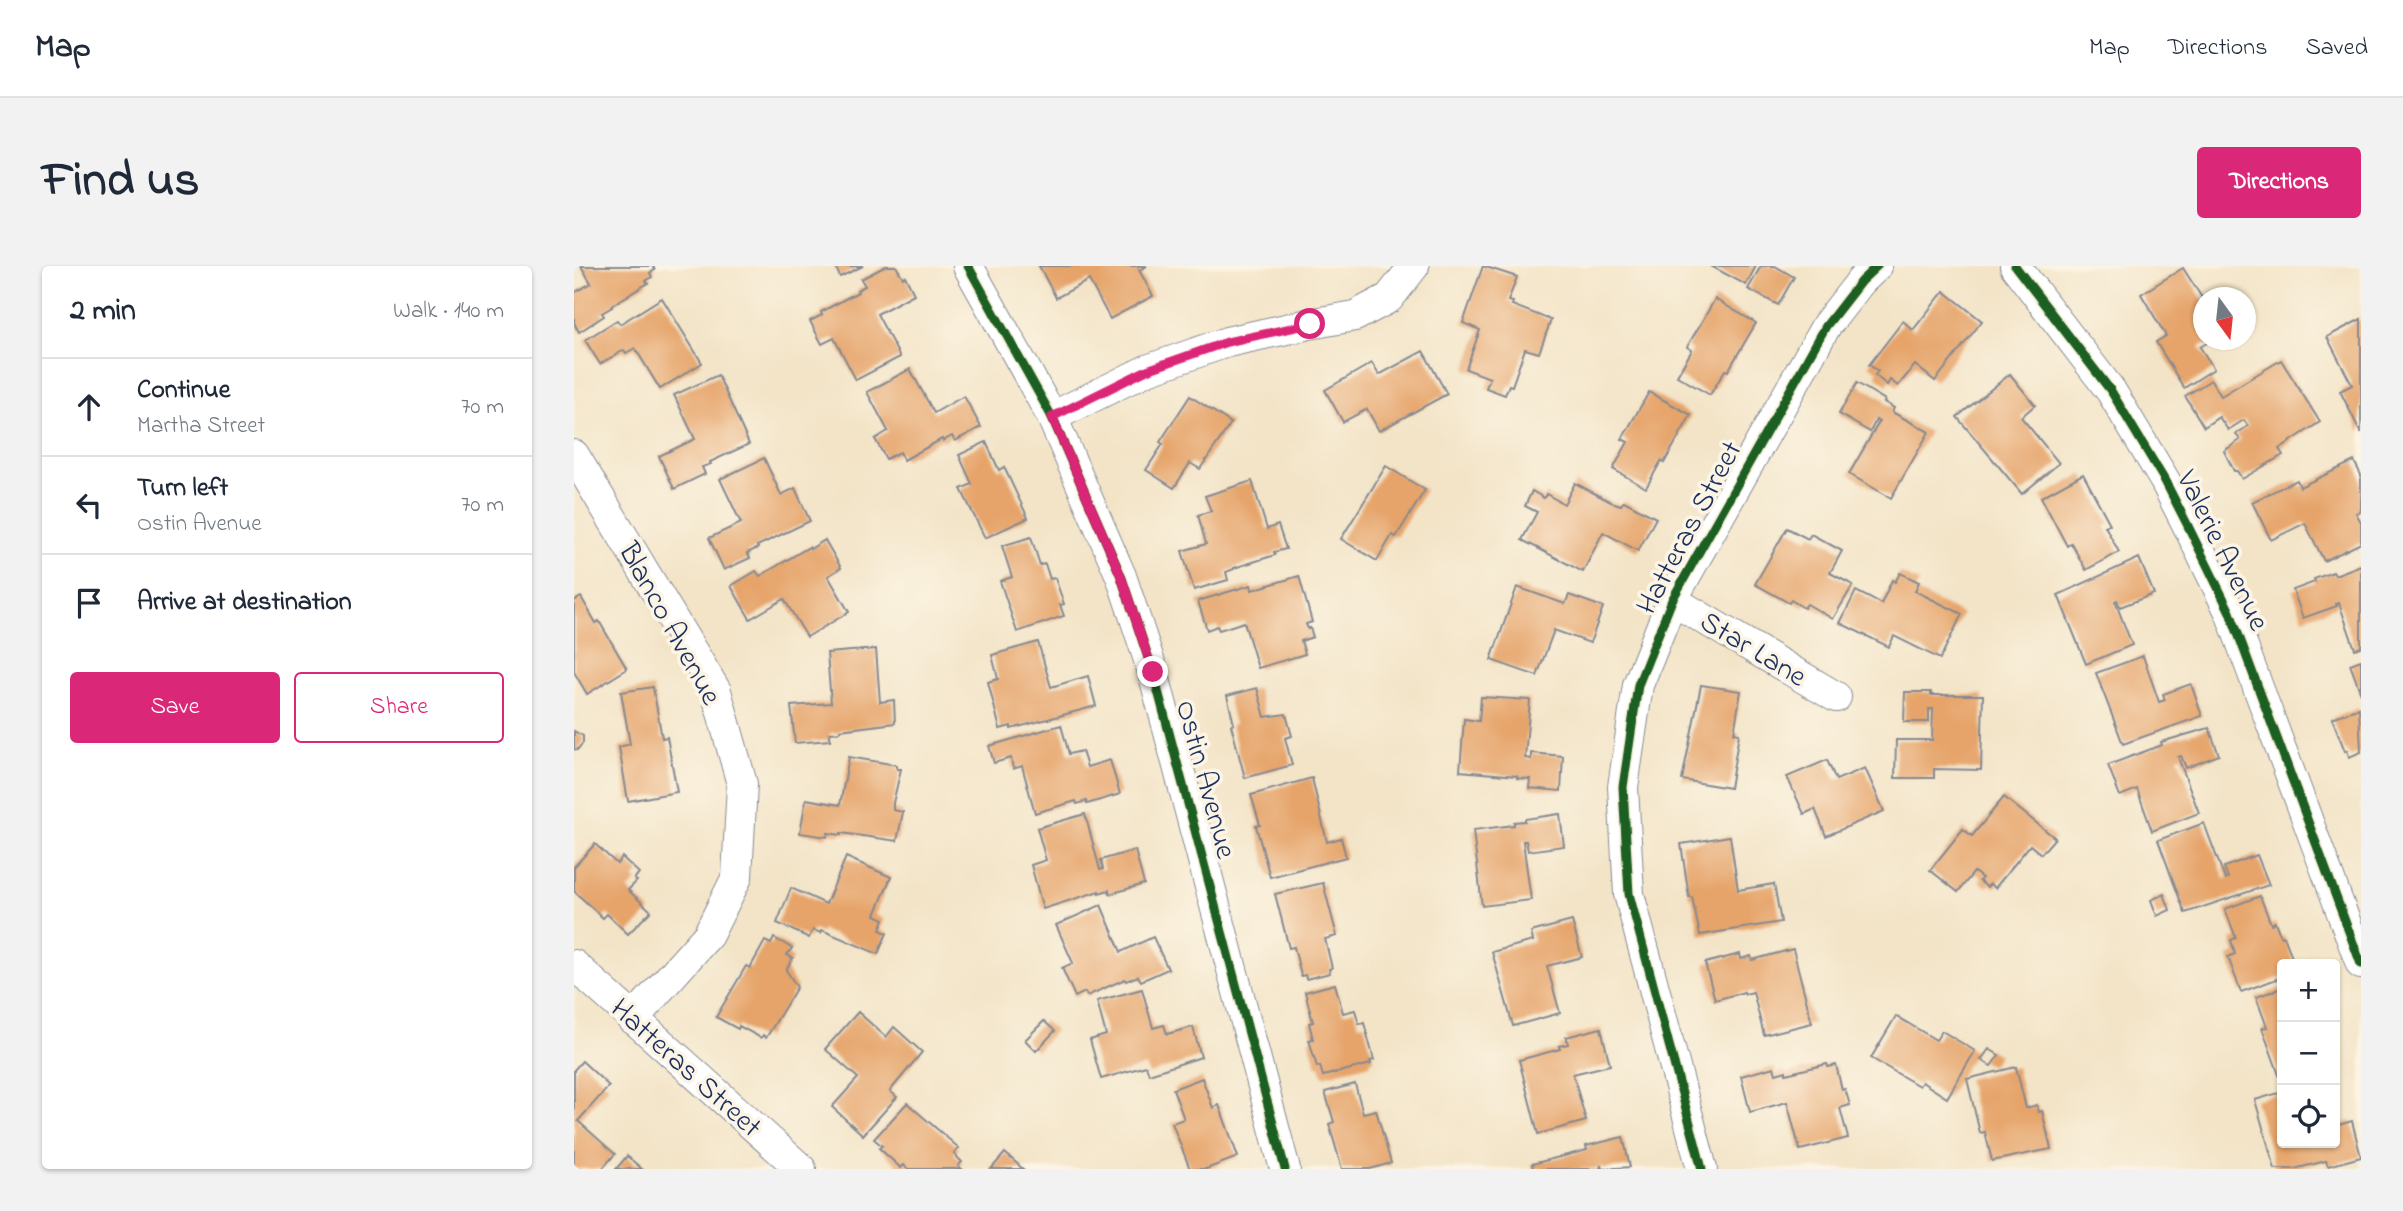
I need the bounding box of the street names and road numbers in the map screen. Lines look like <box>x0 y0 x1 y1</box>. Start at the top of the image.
street label: Hatteras Street <box>1626 434 1755 623</box>
street label: Valerie Avenue <box>2163 463 2279 640</box>
street label: Blanco Avenue <box>605 534 732 715</box>
street label: Star Lane <box>1691 601 1815 700</box>
street label: Ostin Avenue <box>1162 696 1247 864</box>
street label: Hatteras Street <box>599 989 771 1150</box>

